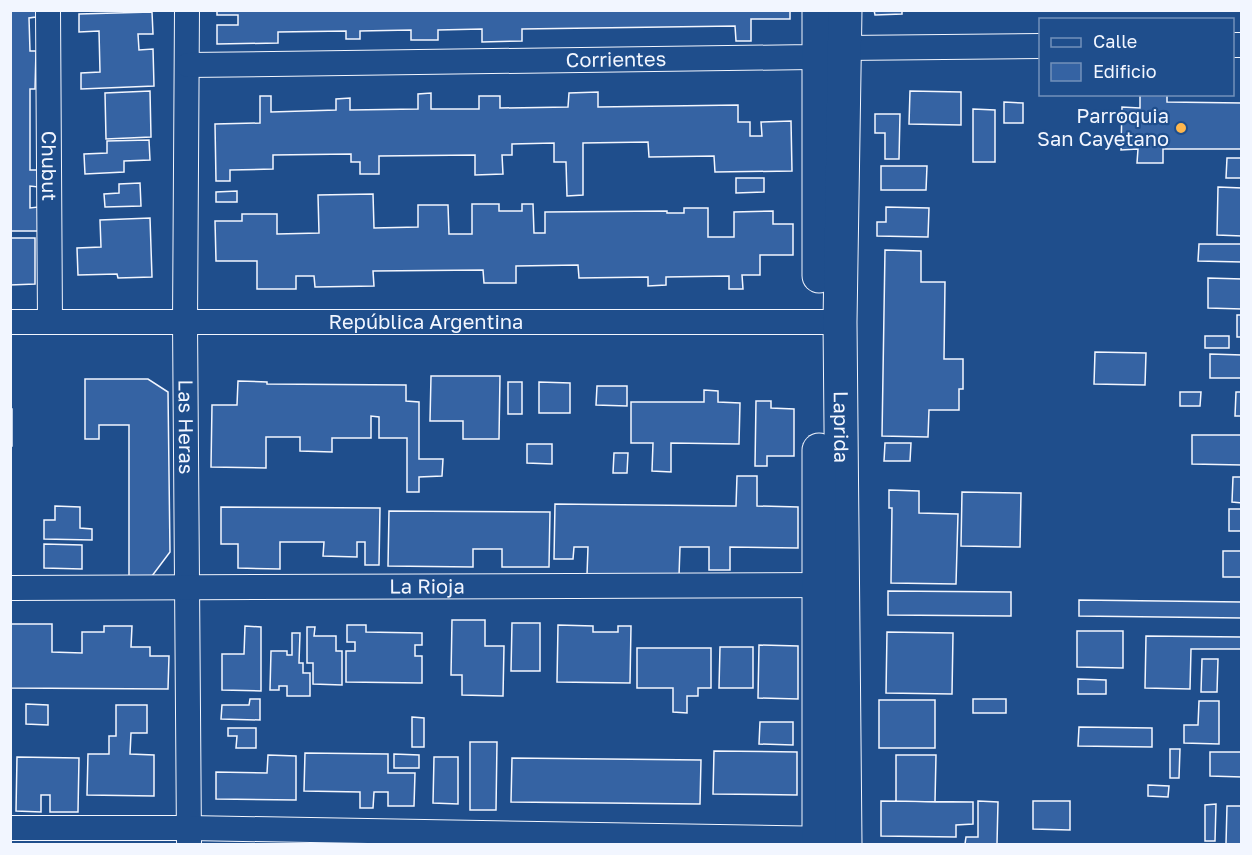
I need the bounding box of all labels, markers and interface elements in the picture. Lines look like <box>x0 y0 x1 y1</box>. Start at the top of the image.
legend <box>1039 18 1234 96</box>
text: Calle <box>1093 30 1137 52</box>
street label: Corrientes <box>566 46 666 71</box>
text: Edificio <box>1093 60 1157 82</box>
place label: Parroquia San Cayetano <box>1037 103 1169 150</box>
marker: Parroquia San Cayetano <box>1174 121 1188 135</box>
street label: Chubut <box>38 131 62 201</box>
street label: República Argentina <box>329 309 523 333</box>
street label: Las Heras <box>174 379 199 475</box>
street label: Laprida <box>830 391 854 463</box>
street label: La Rioja <box>389 573 465 598</box>

